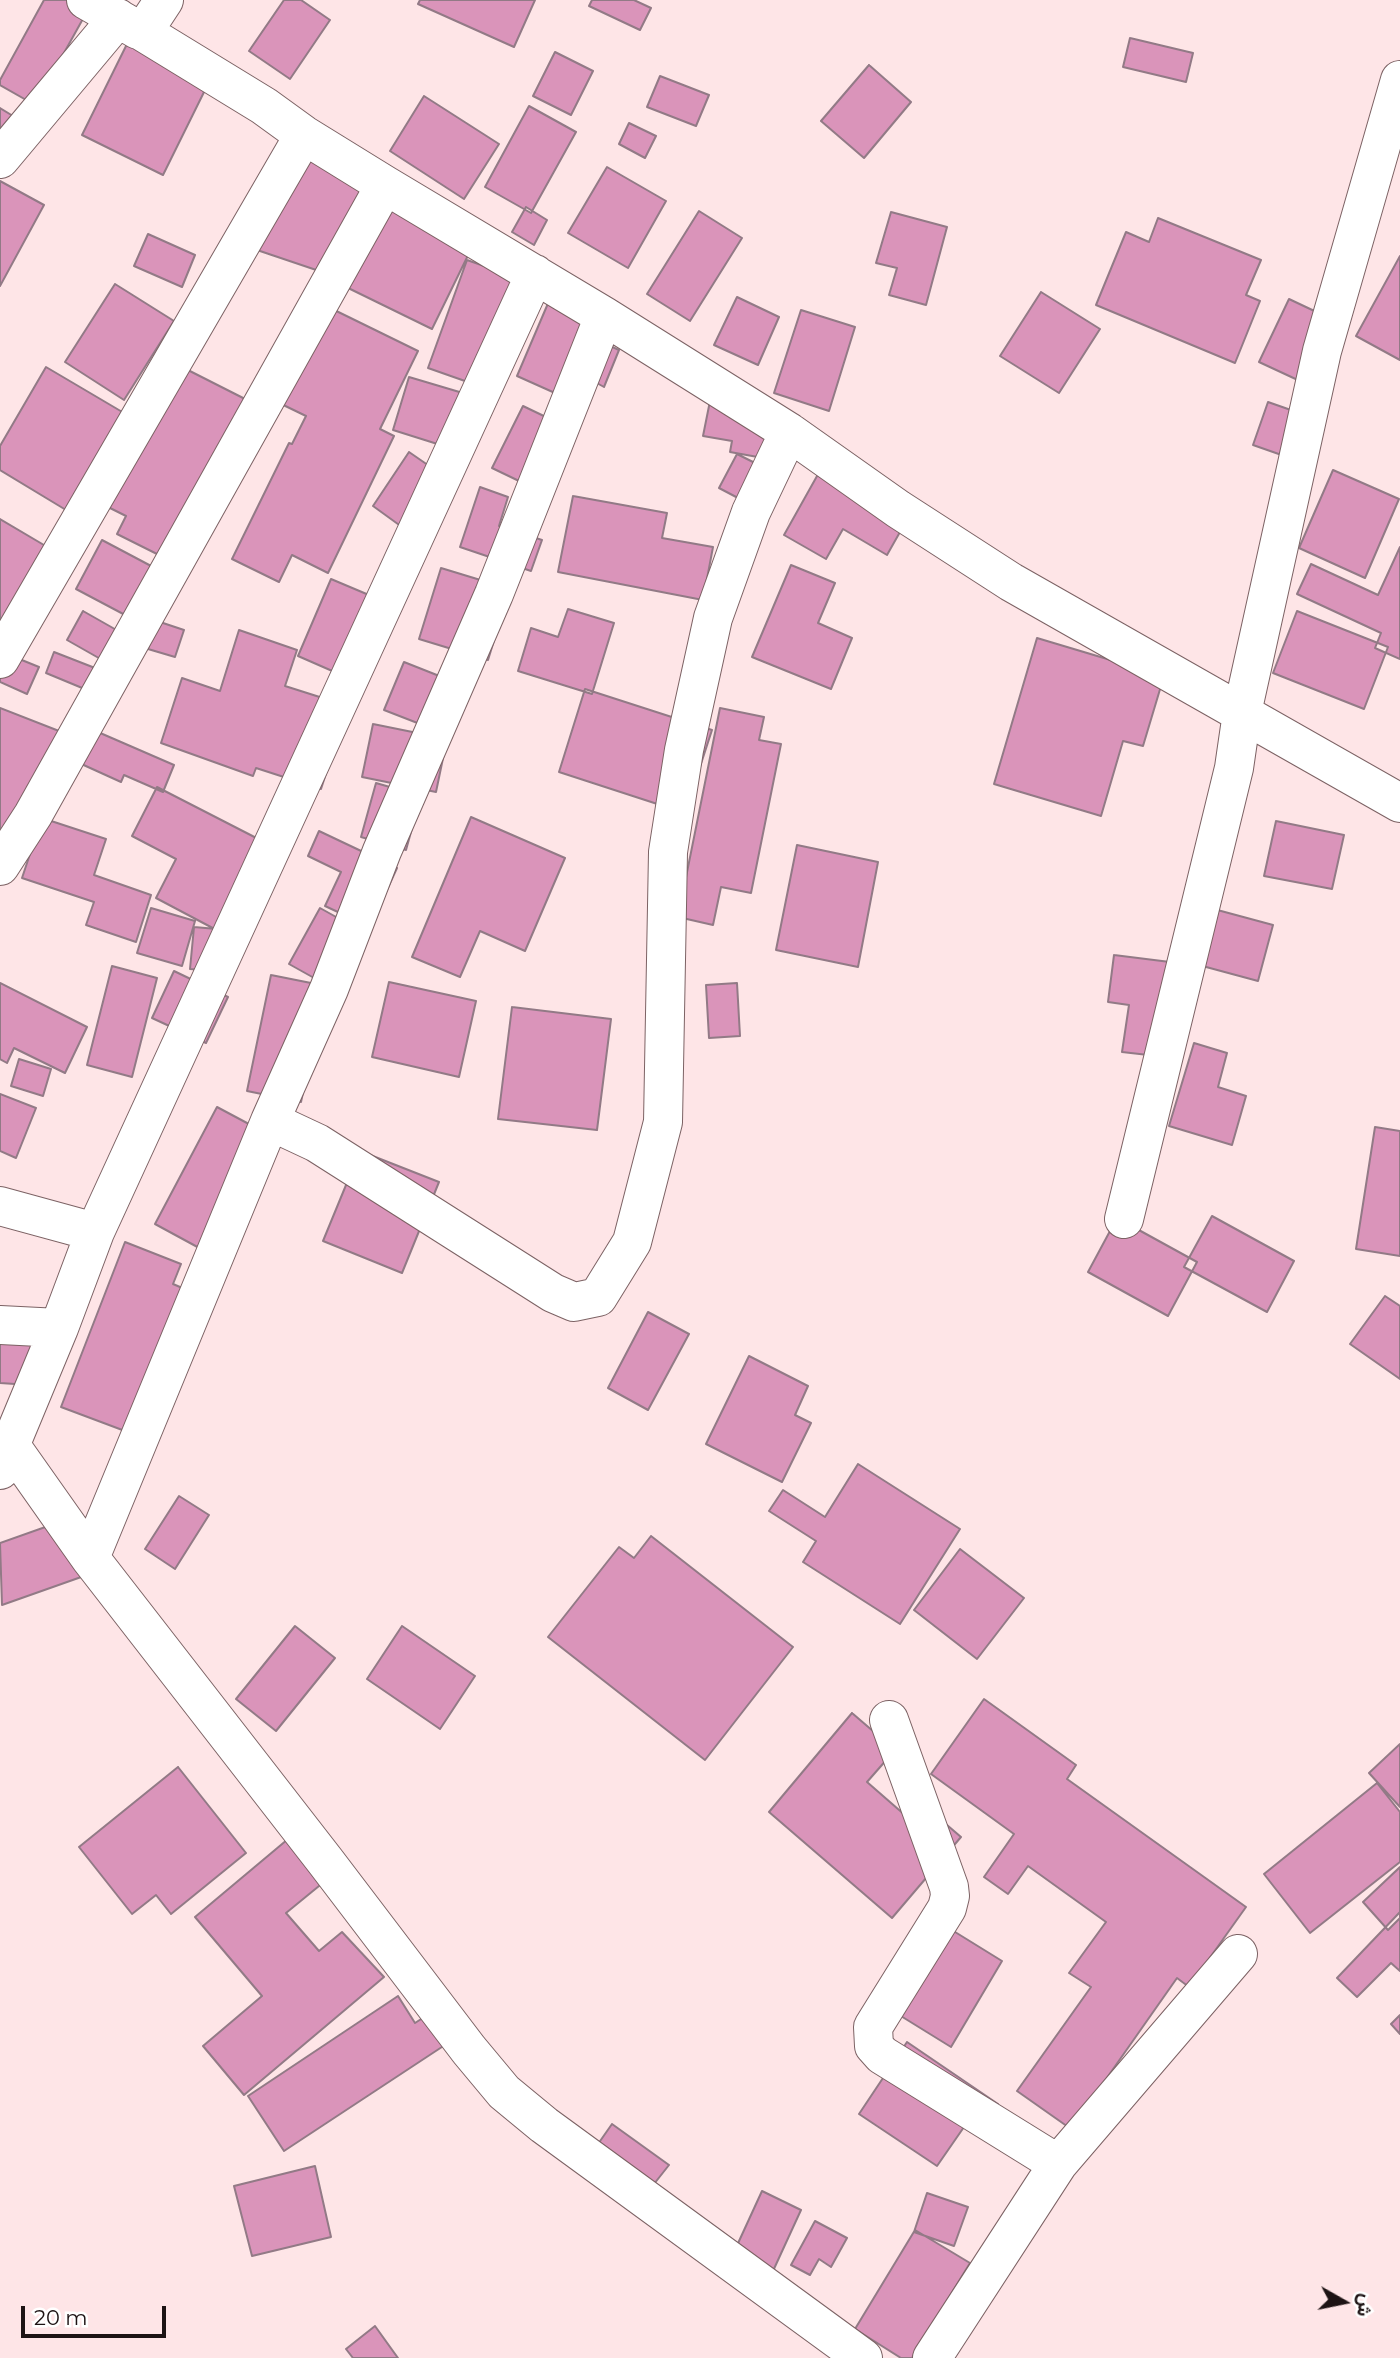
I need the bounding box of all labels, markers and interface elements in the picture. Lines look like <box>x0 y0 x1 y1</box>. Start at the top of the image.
north arrow <box>1309 2267 1379 2337</box>
scale bar <box>24 2292 170 2336</box>
text: ش <box>1352 2292 1378 2318</box>
text: 20 m <box>34 2305 88 2330</box>

